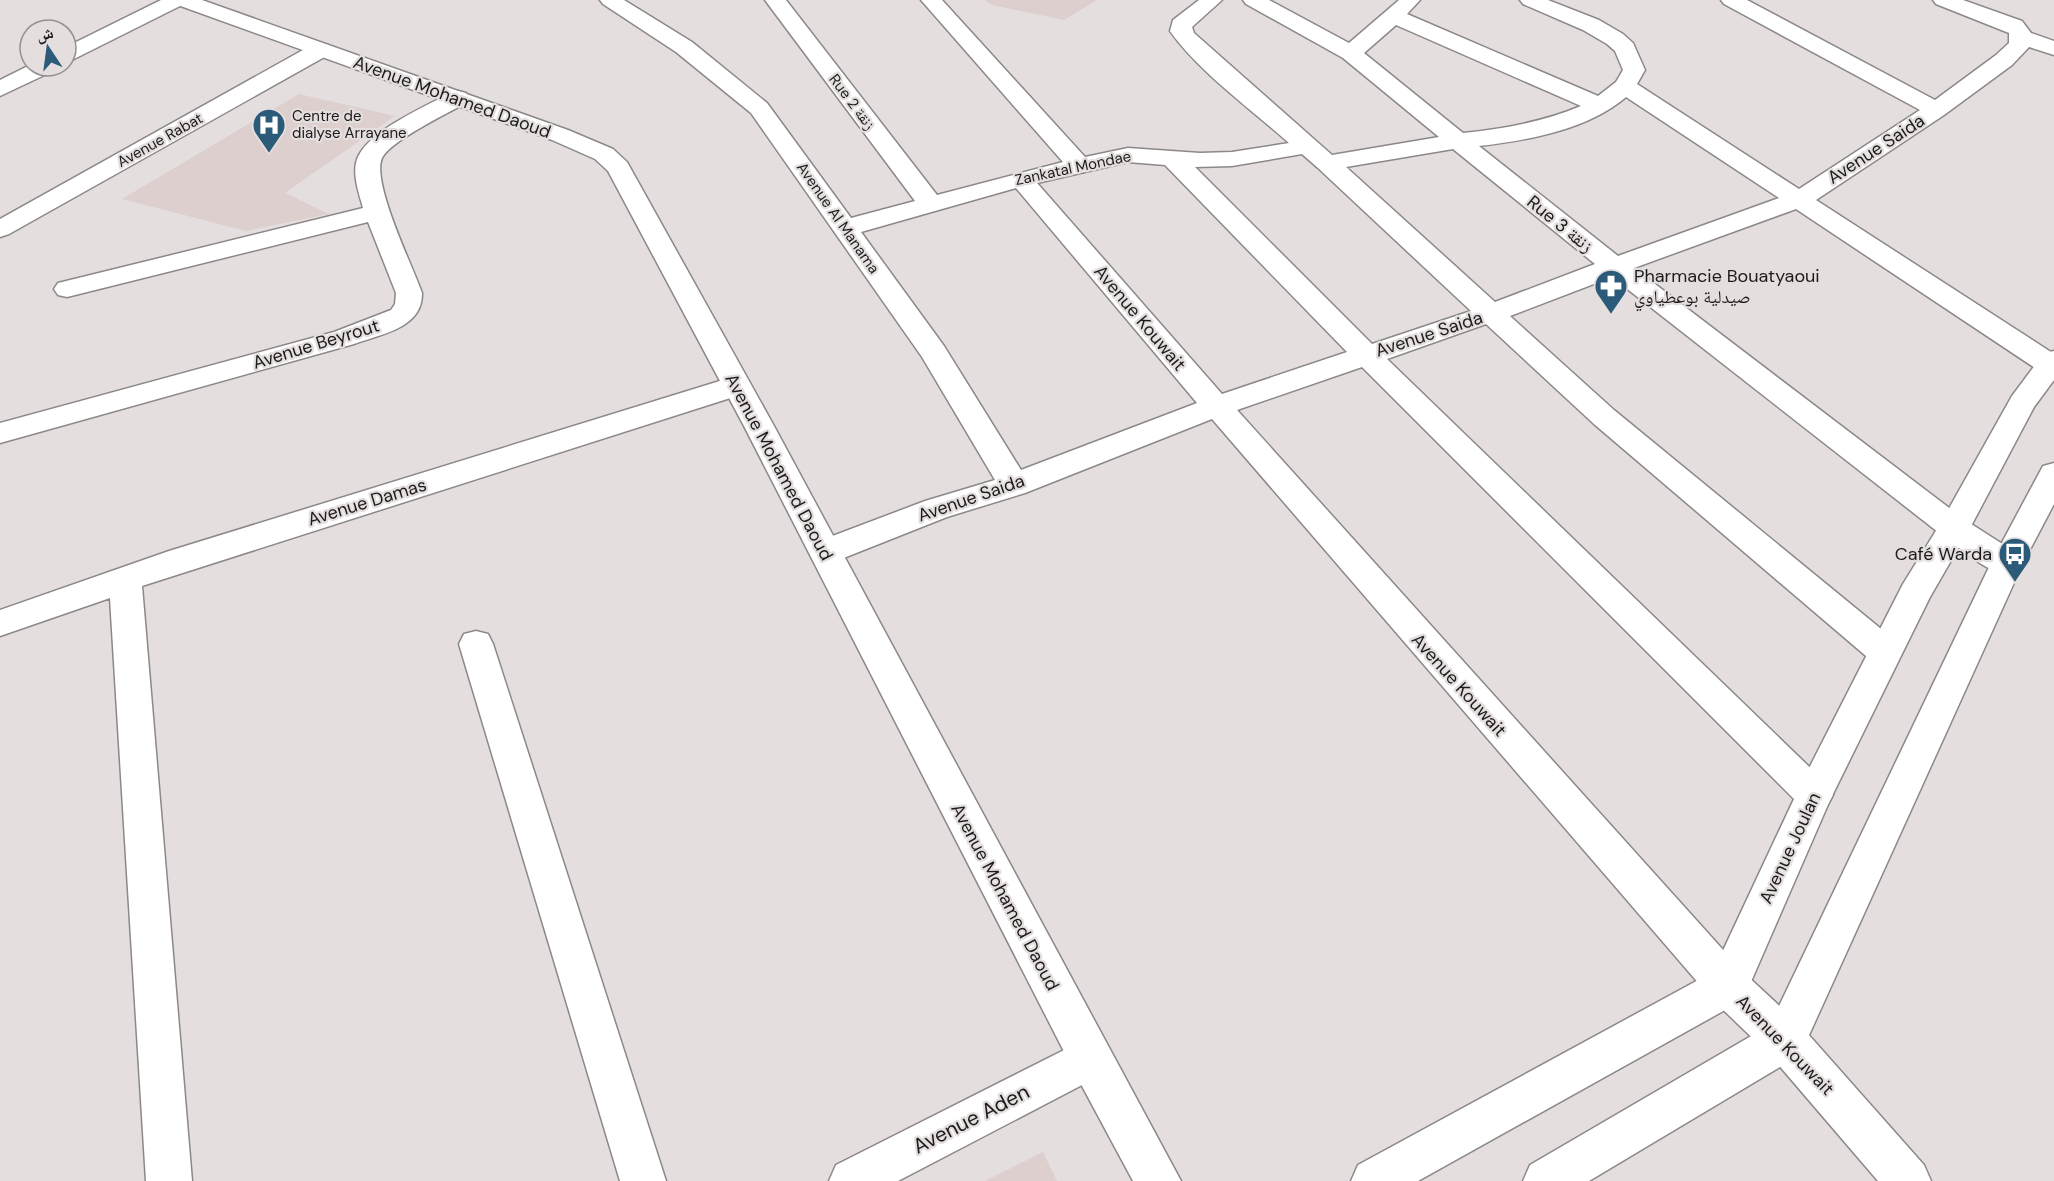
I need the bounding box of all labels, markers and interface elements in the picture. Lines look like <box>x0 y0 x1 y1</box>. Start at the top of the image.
north arrow <box>18 18 78 78</box>
text: ش <box>34 22 55 46</box>
street label: Avenue Mohamed Daoud <box>350 50 554 144</box>
street label: Rue 2 زنقة <box>824 70 880 134</box>
place label: Centre de dialyse Arrayane <box>292 106 407 143</box>
hospital icon: Centre de dialyse Arrayane <box>251 107 287 154</box>
street label: Avenue Rabat <box>114 108 207 172</box>
street label: Avenue Saida <box>1823 109 1929 189</box>
street label: Zankatal Mondae <box>1013 146 1133 190</box>
street label: Avenue Al Manama <box>792 158 884 278</box>
street label: Rue 3 زنقة <box>1522 190 1598 258</box>
street label: Avenue Kouwait <box>1089 260 1191 376</box>
place label: Pharmacie Bouatyaoui صيدلية بوعطياوي <box>1634 264 1820 312</box>
pharmacy icon: Pharmacie Bouatyaoui صيدلية بوعطياوي <box>1593 268 1629 315</box>
street label: Avenue Saida <box>1372 305 1486 363</box>
street label: Avenue Beyrout <box>250 313 382 375</box>
street label: Avenue Mohamed Daoud <box>719 369 839 565</box>
street label: Avenue Saida <box>914 468 1028 528</box>
street label: Avenue Damas <box>305 473 429 531</box>
bus stop icon: Café Warda <box>1997 536 2033 583</box>
place label: Café Warda <box>1895 542 1992 566</box>
street label: Avenue Kouwait <box>1406 628 1512 742</box>
street label: Avenue Joulan <box>1754 789 1826 907</box>
street label: Avenue Mohamed Daoud <box>945 799 1065 995</box>
street label: Avenue Kouwait <box>1731 989 1839 1101</box>
street label: Avenue Aden <box>908 1078 1034 1160</box>

